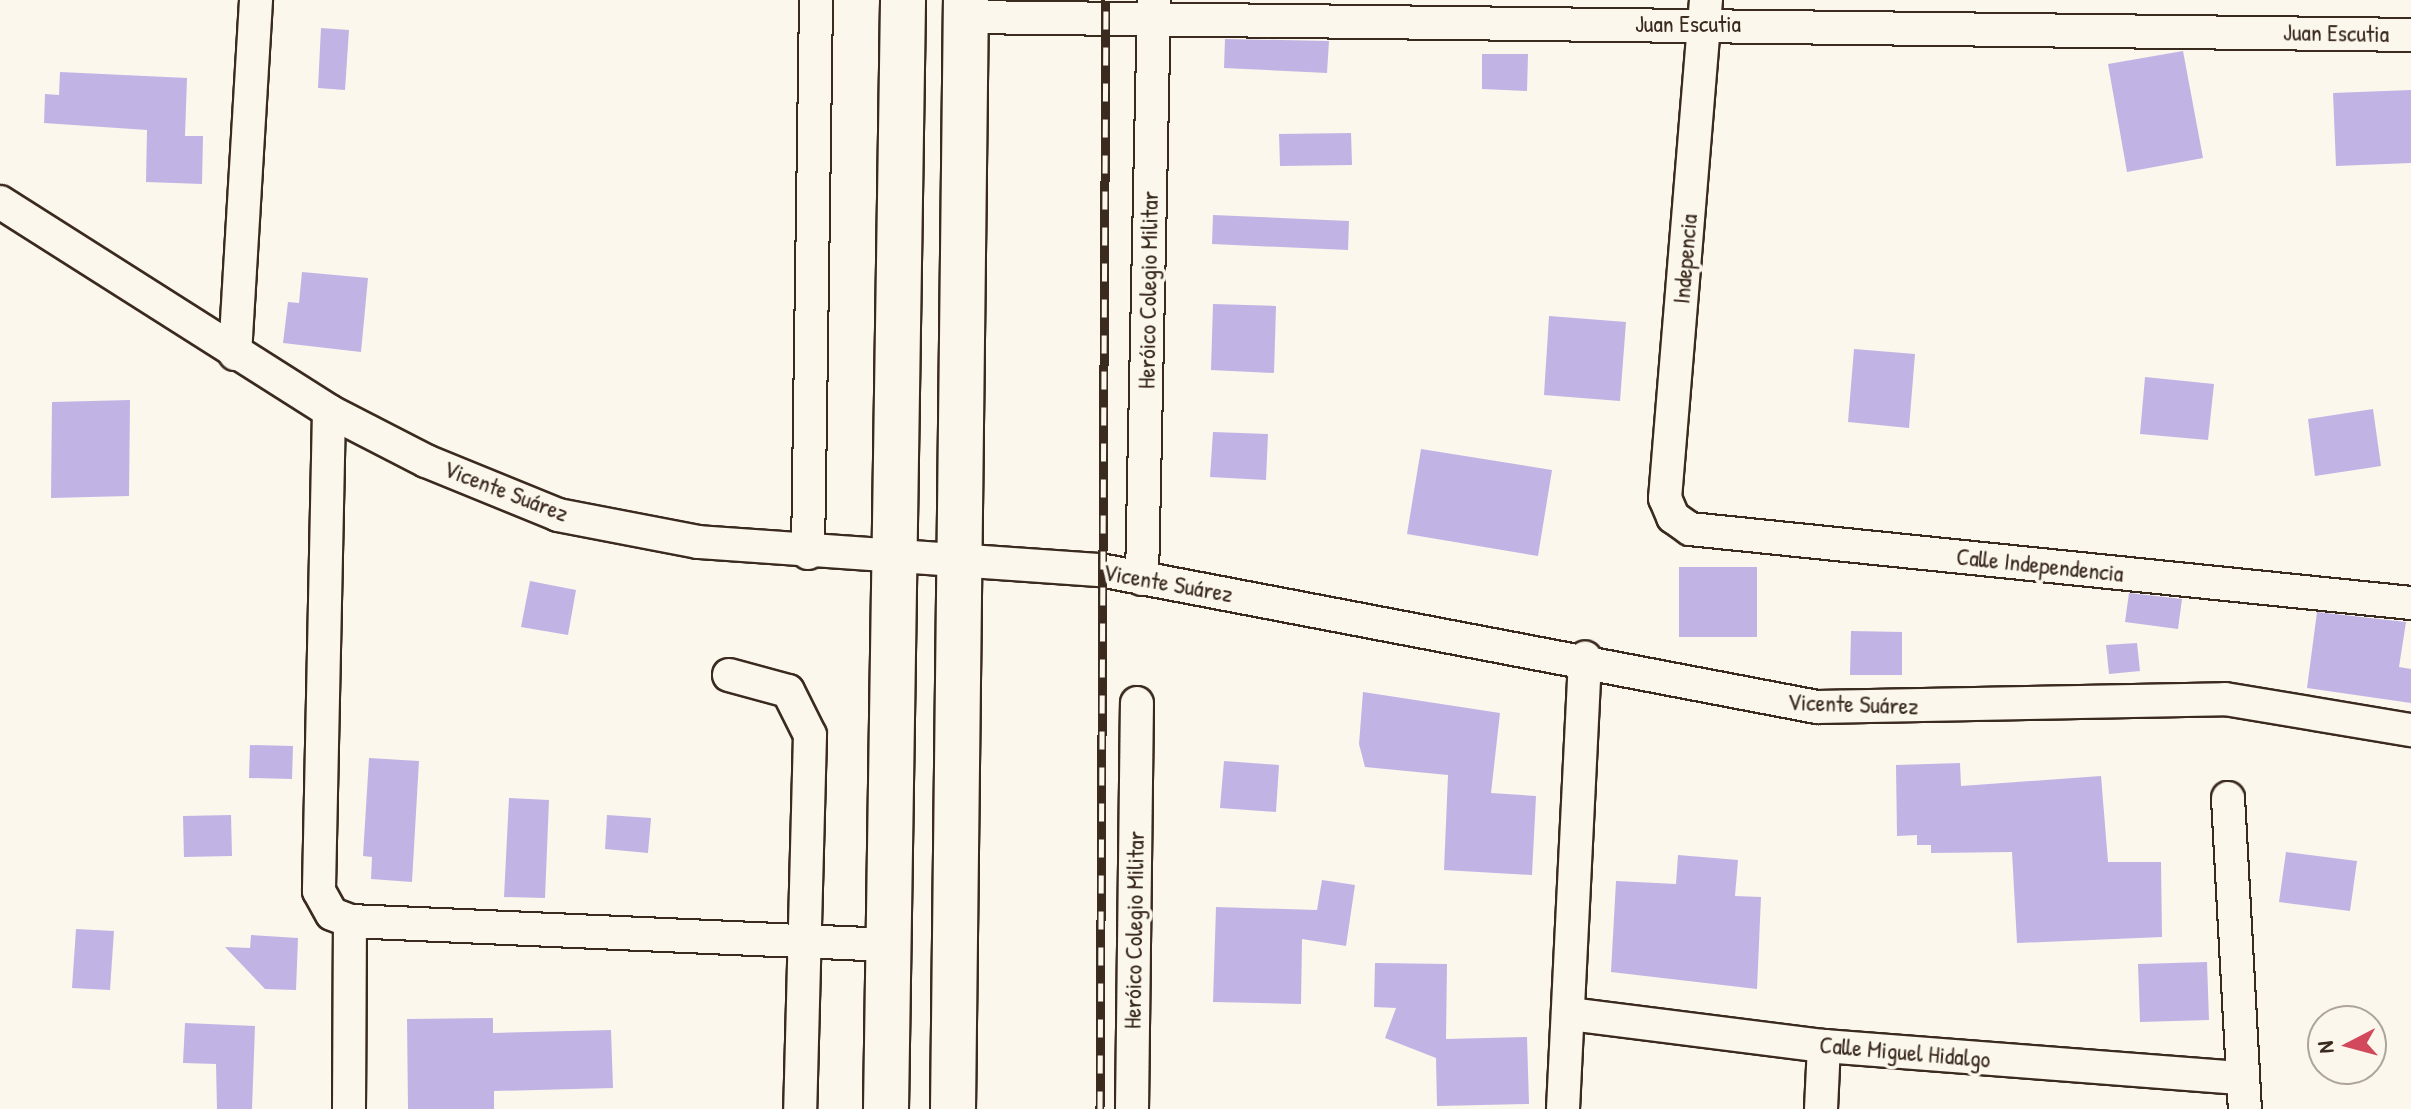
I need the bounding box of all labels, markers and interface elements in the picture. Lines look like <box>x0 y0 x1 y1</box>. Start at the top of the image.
street label: Juan Escutia <box>1635 10 1741 38</box>
street label: Juan Escutia <box>2283 18 2389 48</box>
street label: Heróico Colegio Militar <box>1132 191 1164 389</box>
street label: Indepencia <box>1667 213 1703 305</box>
street label: Vicente Suárez <box>440 454 572 528</box>
street label: Calle Independencia <box>1955 542 2125 588</box>
street label: Vicente Suárez <box>1101 557 1235 609</box>
street label: Vicente Suárez <box>1787 687 1919 721</box>
street label: Heróico Colegio Militar <box>1118 831 1150 1029</box>
north arrow <box>2307 1005 2387 1085</box>
street label: Calle Miguel Hidalgo <box>1818 1030 1992 1074</box>
text: N <box>2310 1040 2341 1055</box>

